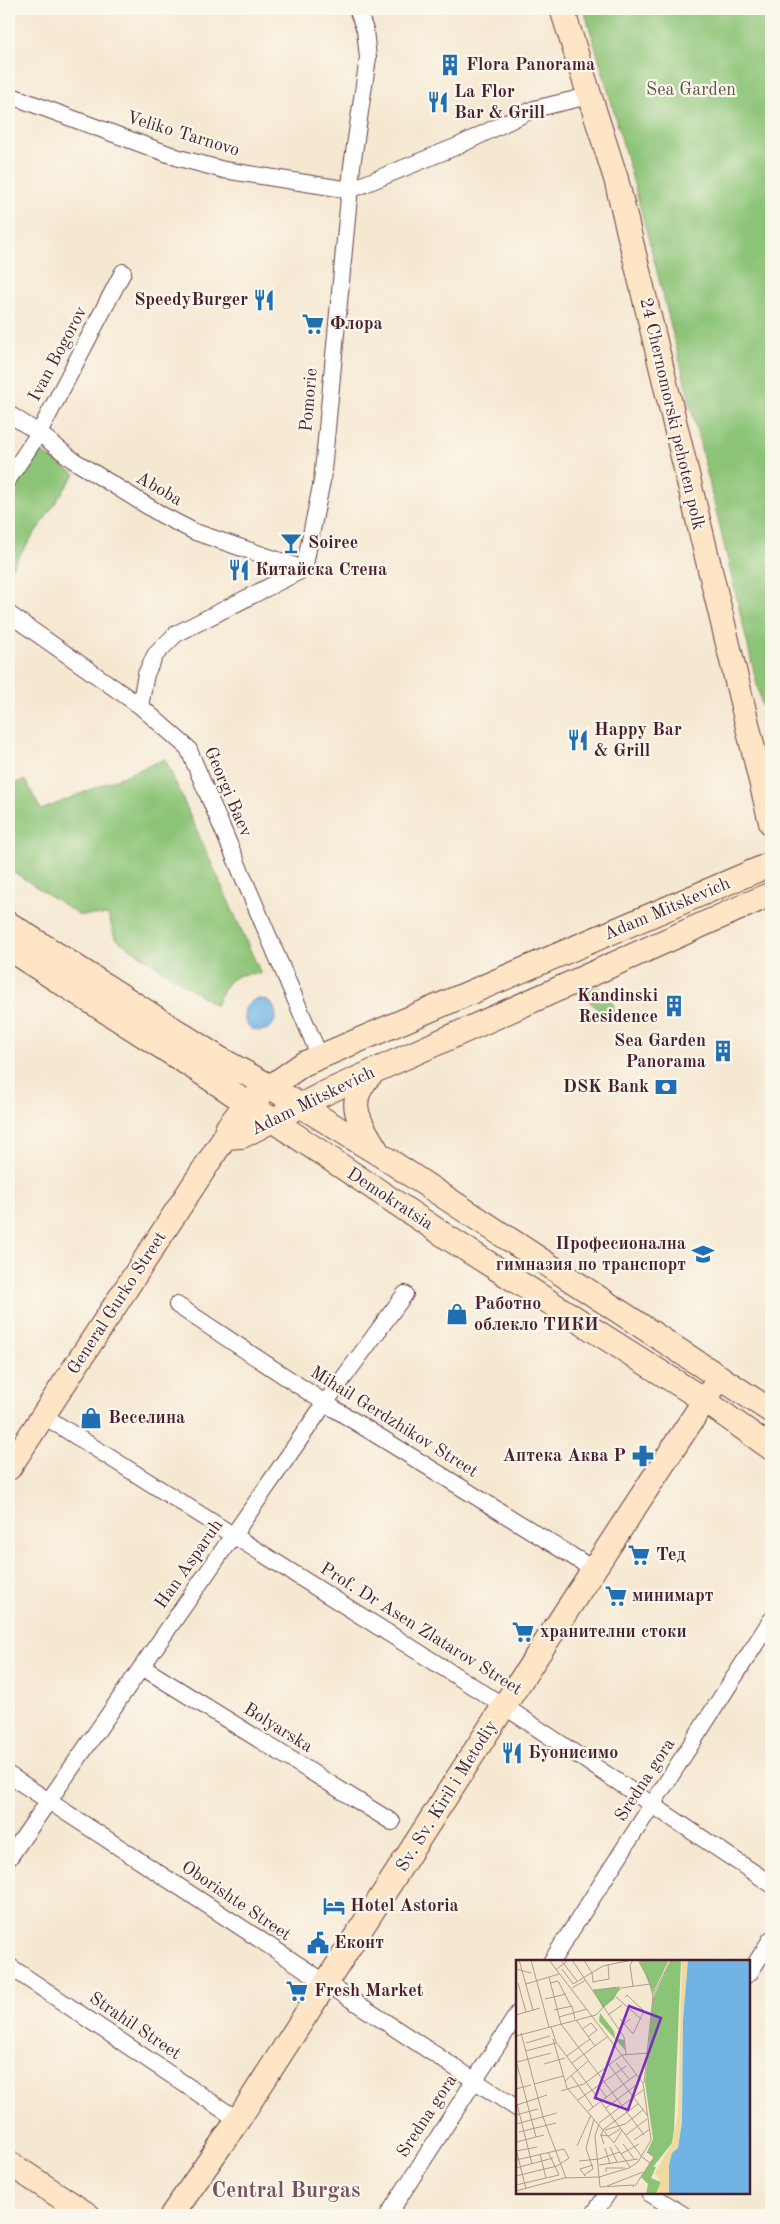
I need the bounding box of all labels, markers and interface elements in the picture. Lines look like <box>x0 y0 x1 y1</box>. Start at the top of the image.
building icon: Flora Panorama <box>437 52 463 78</box>
place label: Flora Panorama <box>466 56 595 74</box>
park label: Sea Garden <box>646 81 736 99</box>
place label: La Flor Bar & Grill <box>454 83 546 122</box>
restaurant icon: La Flor Bar & Grill <box>425 89 451 115</box>
street label: Veliko Tarnovo <box>124 108 242 160</box>
restaurant icon: SpeedyBurger <box>251 287 277 313</box>
place label: SpeedyBurger <box>134 291 248 309</box>
street label: 24 Chernomorski pehoten polk <box>636 296 708 532</box>
street label: Ivan Bogorov <box>25 303 91 404</box>
supermarket icon: Флора <box>300 311 326 337</box>
place label: Флора <box>330 315 383 333</box>
street label: Pomorie <box>297 367 321 433</box>
street label: Aboba <box>133 469 185 509</box>
bar icon: Soiree <box>278 530 304 556</box>
place label: Soiree <box>308 534 358 552</box>
restaurant icon: Китайска Стена <box>226 557 252 583</box>
place label: Китайска Стена <box>255 561 387 579</box>
place label: Happy Bar & Grill <box>594 721 682 760</box>
restaurant icon: Happy Bar & Grill <box>565 727 591 753</box>
street label: Georgi Baev <box>201 744 255 840</box>
street label: Adam Mitskevich <box>601 874 733 944</box>
place label: Kandinski Residence <box>577 987 658 1026</box>
building icon: Kandinski Residence <box>661 993 687 1019</box>
place label: Sea Garden Panorama <box>614 1032 706 1071</box>
building icon: Sea Garden Panorama <box>710 1038 736 1064</box>
street label: Adam Mitskevich <box>248 1063 378 1139</box>
bank icon: DSK Bank <box>653 1074 679 1100</box>
place label: DSK Bank <box>563 1078 649 1096</box>
street label: Demokratsia <box>344 1164 437 1234</box>
street label: General Gurko Street <box>64 1228 170 1378</box>
place label: Професионална гимназия по транспорт <box>496 1235 686 1274</box>
school or university icon: Професионална гимназия по транспорт <box>690 1241 716 1267</box>
place label: Работно облекло ТИКИ <box>474 1295 599 1334</box>
shop icon: Работно облекло ТИКИ <box>444 1301 470 1327</box>
street label: Mihail Gerdzhikov Street <box>307 1363 481 1481</box>
shop icon: Веселина <box>78 1405 104 1431</box>
place label: Веселина <box>108 1409 185 1427</box>
pharmacy icon: Аптека Аква Р <box>630 1443 656 1469</box>
place label: Аптека Аква Р <box>503 1447 626 1465</box>
street label: Han Asparuh <box>152 1516 226 1612</box>
supermarket icon: Тед <box>626 1542 652 1568</box>
place label: Тед <box>656 1546 686 1564</box>
street label: Prof. Dr Asen Zlatarov Street <box>317 1559 525 1699</box>
supermarket icon: минимарт <box>603 1583 629 1609</box>
place label: минимарт <box>632 1587 714 1605</box>
supermarket icon: хранителни стоки <box>510 1619 536 1645</box>
place label: хранителни стоки <box>540 1623 687 1641</box>
street label: Bolyarska <box>240 1700 316 1756</box>
street label: Sv. Sv. Kiril i Metodiy <box>393 1717 501 1875</box>
street label: Sredna gora <box>612 1735 678 1825</box>
restaurant icon: Буонисимо <box>499 1740 525 1766</box>
place label: Буонисимо <box>528 1744 618 1762</box>
street label: Oborishte Street <box>178 1858 294 1944</box>
hotel icon: Hotel Astoria <box>321 1893 347 1919</box>
place label: Hotel Astoria <box>350 1897 459 1915</box>
public building icon: Еконт <box>305 1930 331 1956</box>
place label: Еконт <box>334 1934 384 1952</box>
inset map <box>516 1960 750 2194</box>
supermarket icon: Fresh Market <box>284 1978 310 2004</box>
place label: Fresh Market <box>314 1982 424 2000</box>
street label: Strahil Street <box>86 1989 184 2063</box>
street label: Sredna gora <box>394 2071 460 2161</box>
district label: Central Burgas <box>212 2180 360 2202</box>

